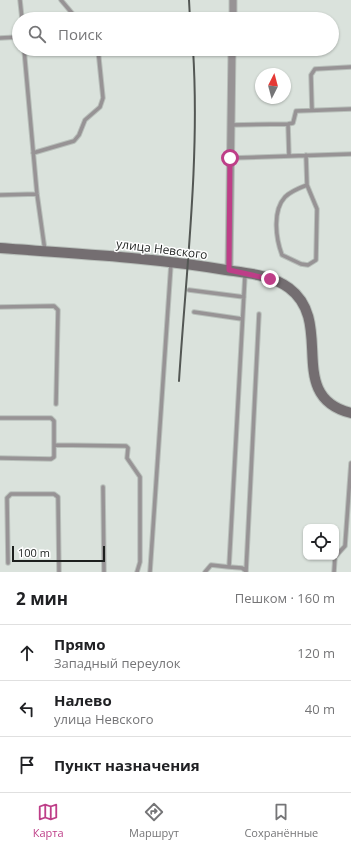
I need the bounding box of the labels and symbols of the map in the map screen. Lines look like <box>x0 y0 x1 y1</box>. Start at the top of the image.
north arrow <box>255 68 291 104</box>
route start <box>221 149 239 167</box>
street label: улица Невского <box>115 235 209 263</box>
route end <box>261 270 279 288</box>
scale bar <box>12 544 105 563</box>

